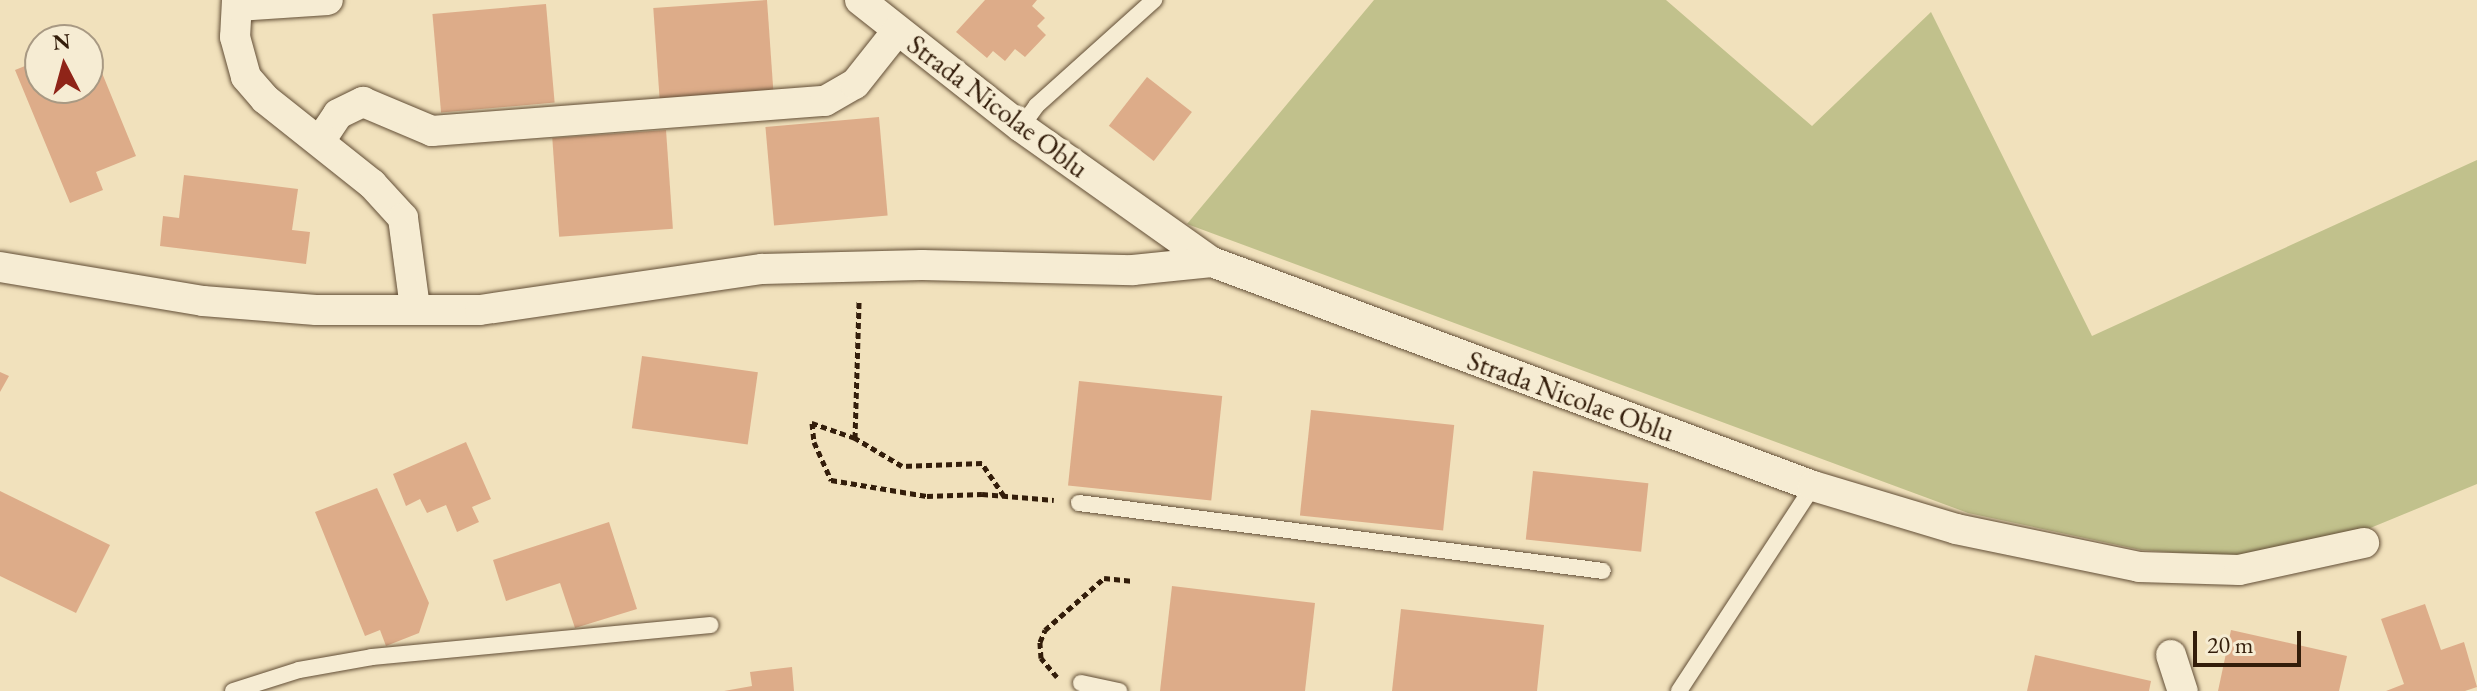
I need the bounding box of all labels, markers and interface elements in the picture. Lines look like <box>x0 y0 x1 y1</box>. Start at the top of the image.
north arrow <box>24 24 104 104</box>
text: N <box>51 26 72 57</box>
street label: Strada Nicolae Oblu <box>901 27 1095 185</box>
street label: Strada Nicolae Oblu <box>1463 343 1679 449</box>
scale bar <box>2197 615 2305 665</box>
text: 20 m <box>2207 629 2254 660</box>

